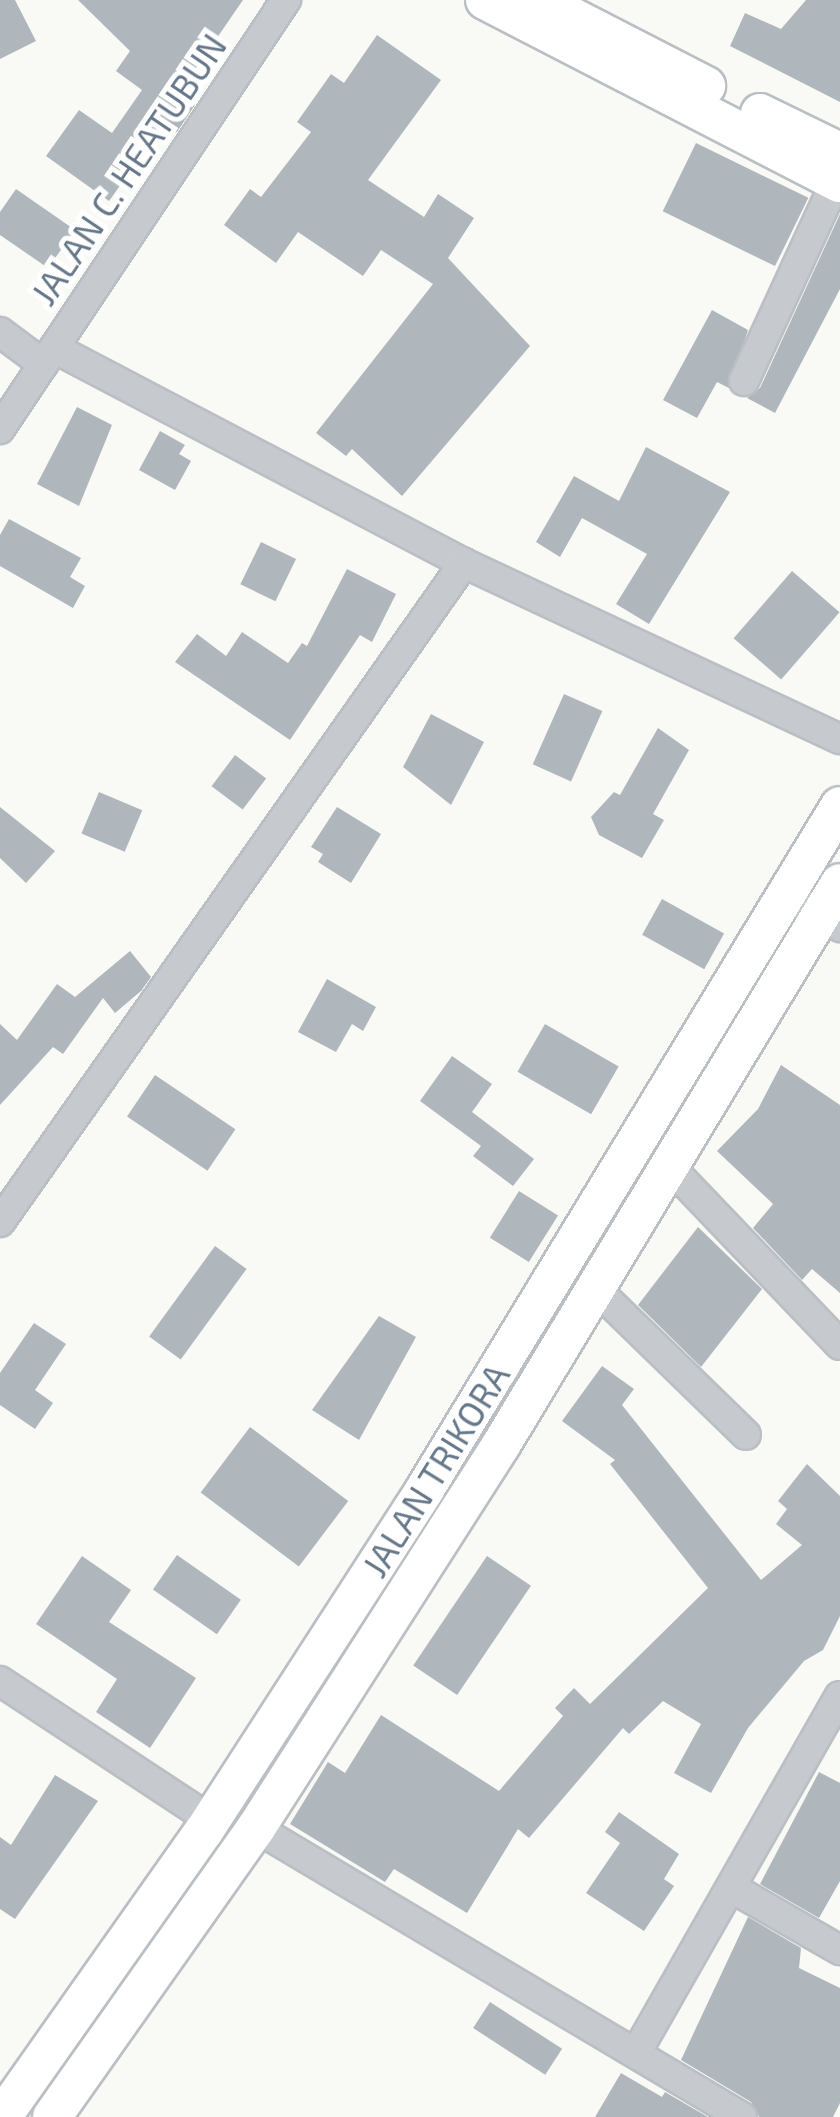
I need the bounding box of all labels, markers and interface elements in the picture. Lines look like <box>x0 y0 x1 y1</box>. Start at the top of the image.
street label: JALAN C. HEATUBUN <box>22 26 234 312</box>
street label: JALAN TRIKORA <box>353 1356 517 1584</box>

